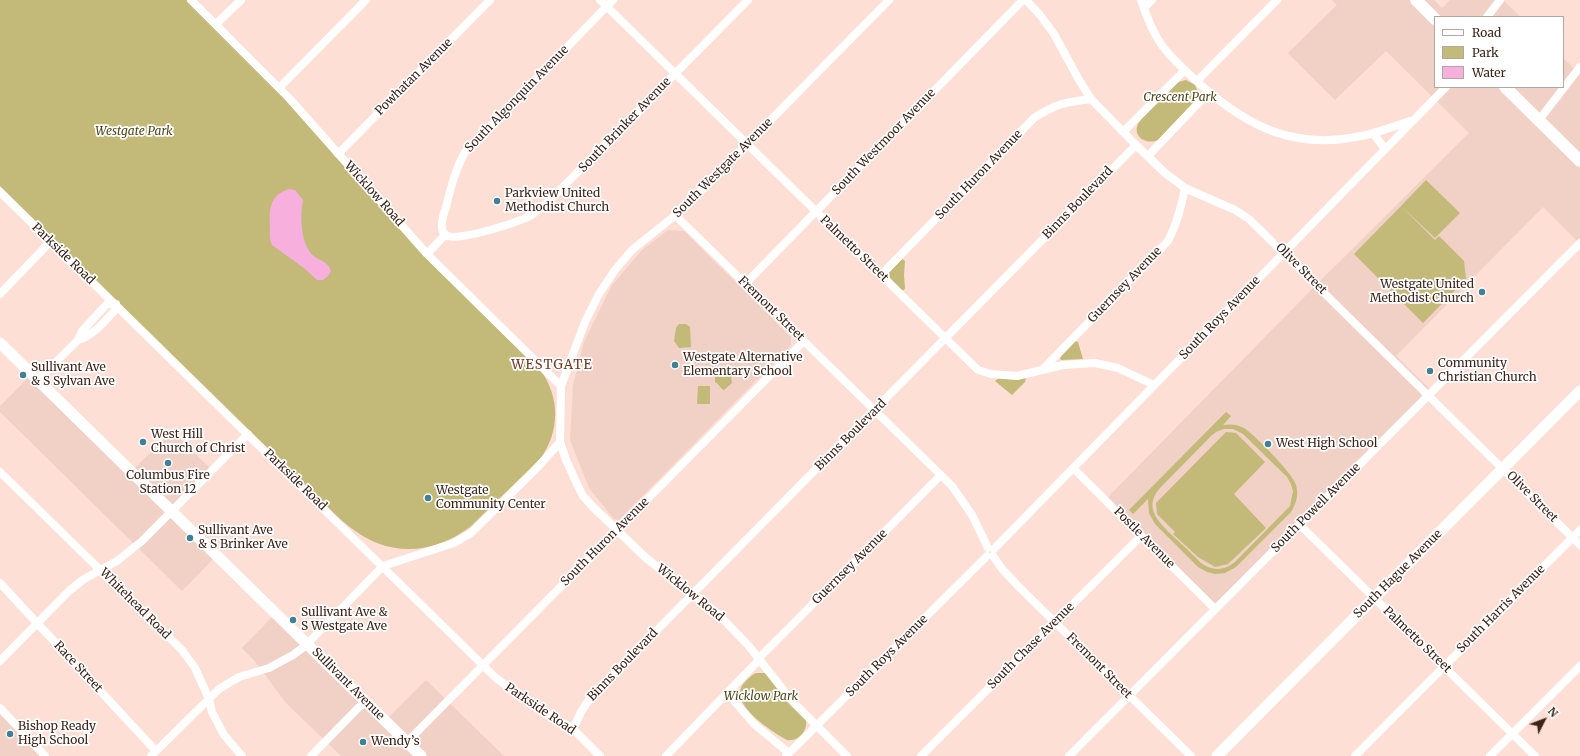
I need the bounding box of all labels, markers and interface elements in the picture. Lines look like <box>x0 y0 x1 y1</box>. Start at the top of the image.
legend <box>1434 16 1564 88</box>
text: Road <box>1472 25 1501 40</box>
street label: Powhatan Avenue <box>373 36 455 118</box>
street label: South Algonquin Avenue <box>462 43 572 155</box>
text: Park <box>1472 45 1499 60</box>
text: Water <box>1472 65 1506 80</box>
street label: South Brinker Avenue <box>576 75 674 175</box>
street label: South Westmoor Avenue <box>829 86 939 198</box>
park label: Crescent Park <box>1143 91 1217 105</box>
street label: South Westgate Avenue <box>670 115 776 221</box>
park label: Westgate Park <box>95 125 173 139</box>
street label: South Huron Avenue <box>933 127 1025 223</box>
street label: Wicklow Road <box>341 159 407 229</box>
street label: Binns Boulevard <box>1040 164 1116 242</box>
place label: Parkview United Methodist Church <box>505 187 609 215</box>
marker: Parkview United Methodist Church <box>492 196 502 206</box>
street label: Palmetto Street <box>817 213 891 285</box>
street label: Parkside Road <box>29 220 97 288</box>
street label: Olive Street <box>1273 241 1329 297</box>
street label: Guernsey Avenue <box>1085 244 1165 326</box>
street label: South Roys Avenue <box>1177 273 1263 363</box>
street label: Fremont Street <box>735 274 807 344</box>
place label: Westgate United Methodist Church <box>1370 278 1474 306</box>
marker: Westgate United Methodist Church <box>1477 287 1487 297</box>
place label: Westgate Alternative Elementary School <box>683 351 802 379</box>
district label: WESTGATE <box>511 357 593 373</box>
place label: Community Christian Church <box>1438 357 1537 385</box>
marker: Westgate Alternative Elementary School <box>670 360 680 370</box>
place label: Sullivant Ave & S Sylvan Ave <box>31 361 115 389</box>
marker: Community Christian Church <box>1425 366 1435 376</box>
marker: Sullivant Ave & S Sylvan Ave <box>18 370 28 380</box>
street label: Binns Boulevard <box>812 396 890 474</box>
place label: West Hill Church of Christ <box>151 428 246 456</box>
marker: West Hill Church of Christ <box>138 437 148 447</box>
place label: West High School <box>1276 437 1377 451</box>
marker: West High School <box>1263 439 1273 449</box>
street label: Parkside Road <box>261 446 329 514</box>
marker: Columbus Fire Station 12 <box>163 458 173 468</box>
street label: South Powell Avenue <box>1268 460 1364 556</box>
place label: Columbus Fire Station 12 <box>126 469 210 497</box>
street label: Olive Street <box>1504 469 1560 525</box>
place label: Westgate Community Center <box>436 484 546 512</box>
marker: Westgate Community Center <box>423 493 433 503</box>
street label: South Huron Avenue <box>558 495 652 589</box>
street label: Postle Avenue <box>1111 505 1177 571</box>
place label: Sullivant Ave & S Brinker Ave <box>198 524 288 552</box>
street label: Guernsey Avenue <box>810 527 890 607</box>
street label: South Hague Avenue <box>1351 527 1445 621</box>
marker: Sullivant Ave & S Brinker Ave <box>185 533 195 543</box>
street label: Wicklow Road <box>654 562 726 624</box>
street label: South Harris Avenue <box>1454 562 1548 656</box>
street label: Whitehead Road <box>97 566 173 642</box>
street label: South Chase Avenue <box>985 600 1077 692</box>
street label: Palmetto Street <box>1380 604 1454 676</box>
place label: Sullivant Ave & S Westgate Ave <box>301 606 388 634</box>
street label: South Roys Avenue <box>843 612 931 700</box>
marker: Sullivant Ave & S Westgate Ave <box>288 615 298 625</box>
street label: Binns Boulevard <box>585 626 661 704</box>
street label: Fremont Street <box>1063 630 1135 702</box>
street label: Race Street <box>51 639 105 695</box>
street label: Sullivant Avenue <box>309 645 387 723</box>
street label: Parkside Road <box>502 680 578 738</box>
park label: Wicklow Park <box>724 690 798 704</box>
north arrow <box>1524 700 1564 740</box>
text: N <box>1545 704 1561 720</box>
place label: Bishop Ready High School <box>18 720 96 748</box>
marker: Bishop Ready High School <box>5 729 15 739</box>
place label: Wendy’s <box>371 735 420 749</box>
marker: Wendy’s <box>358 737 368 747</box>

